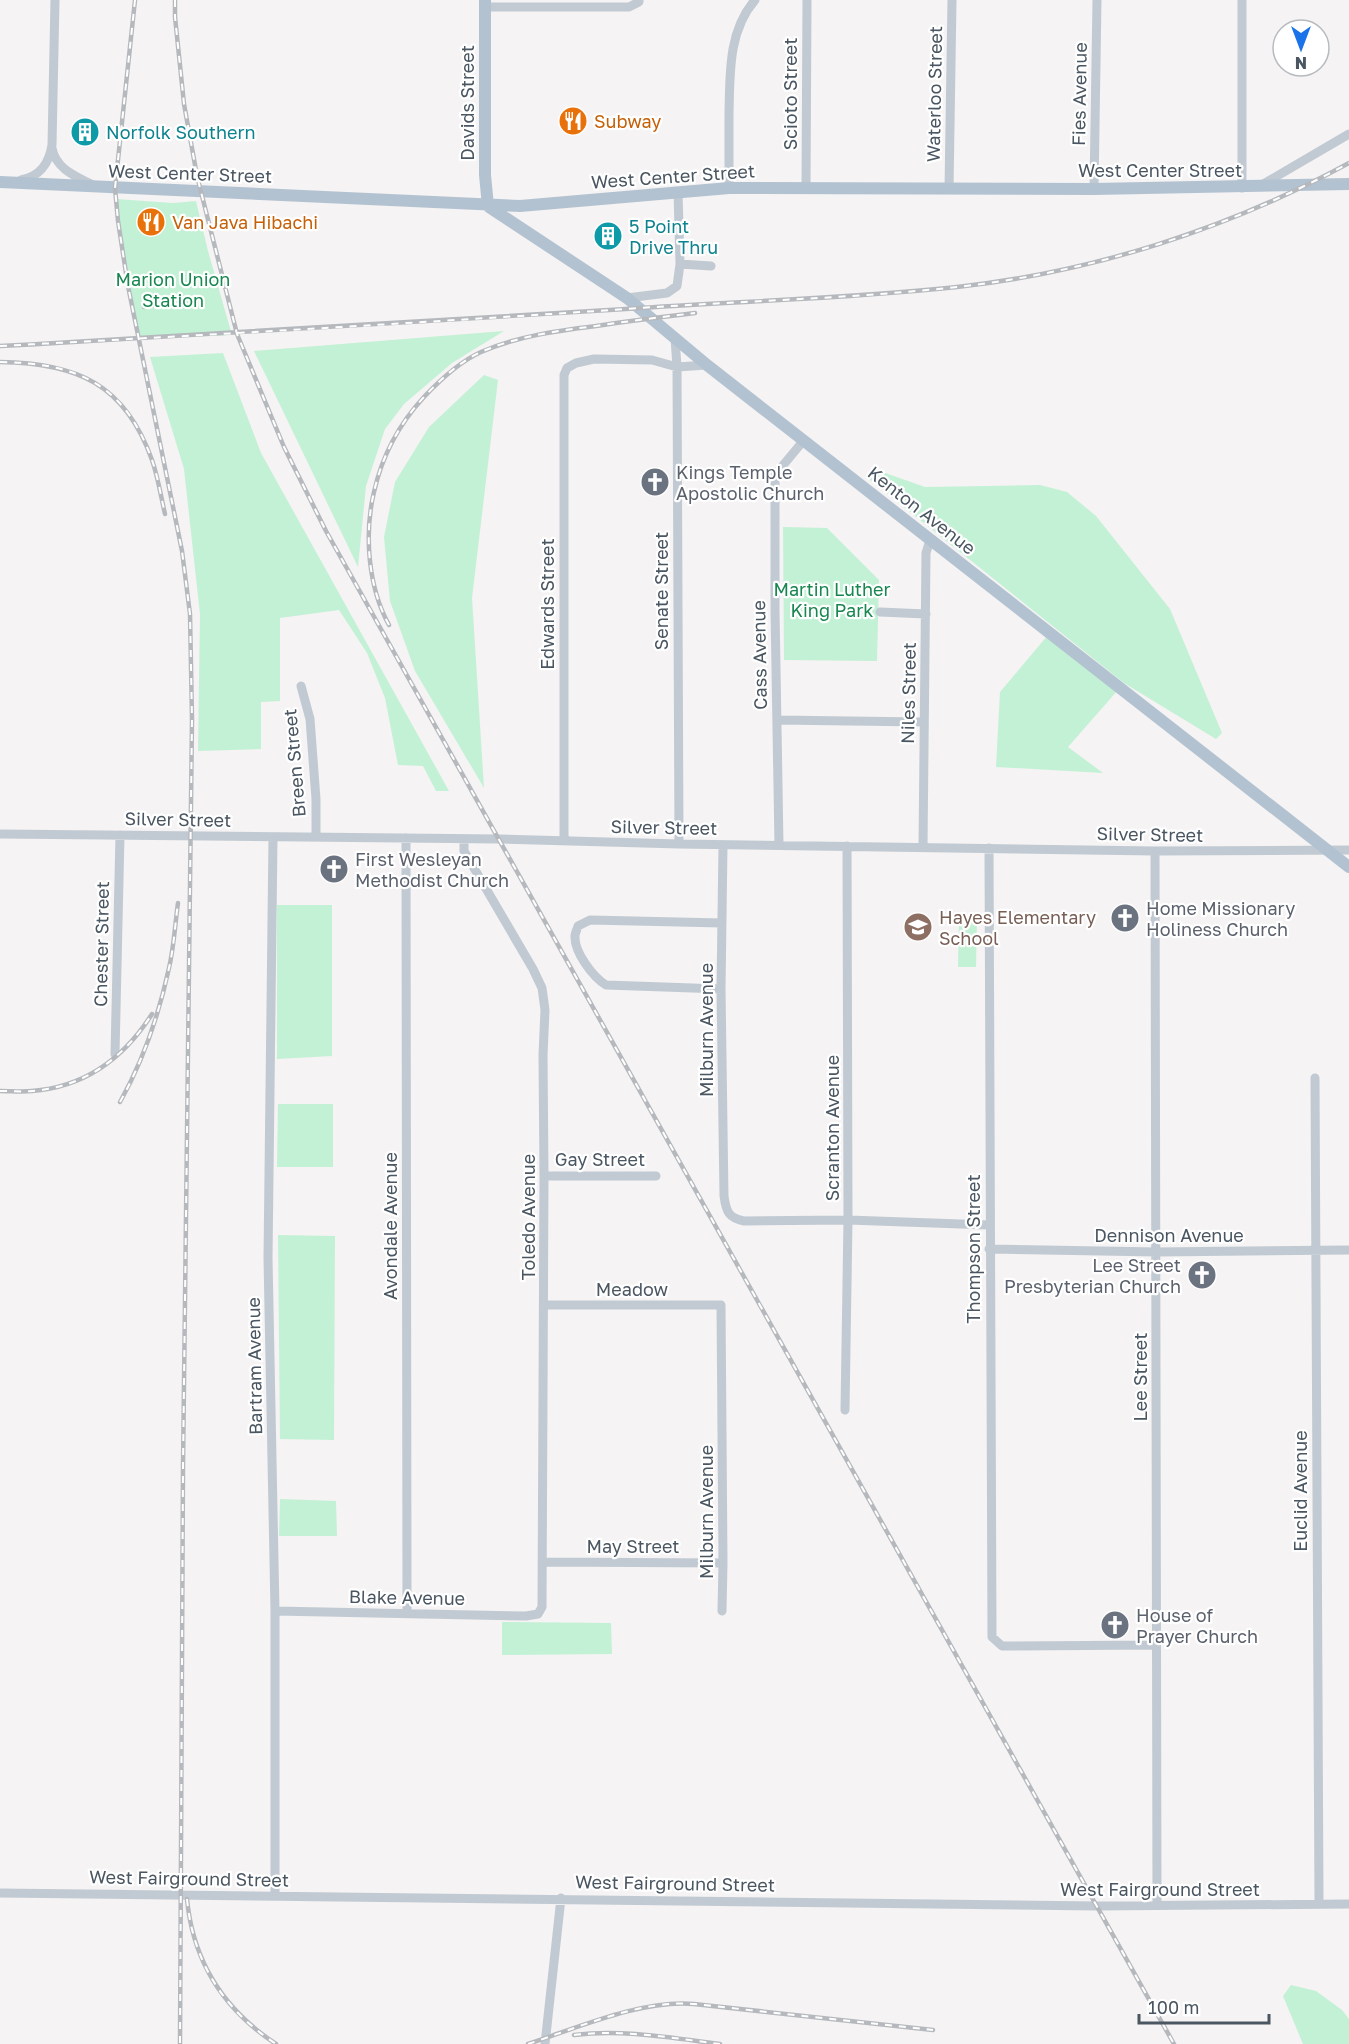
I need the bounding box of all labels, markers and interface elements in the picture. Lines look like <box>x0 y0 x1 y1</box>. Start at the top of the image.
north arrow <box>1271 18 1331 78</box>
street label: Waterloo Street <box>922 26 946 162</box>
street label: Scioto Street <box>779 38 801 150</box>
street label: Fies Avenue <box>1067 42 1091 146</box>
street label: Davids Street <box>456 45 478 161</box>
text: N <box>1295 53 1307 73</box>
restaurant icon: Subway <box>557 105 589 137</box>
place label: Subway <box>594 110 661 132</box>
building icon: Norfolk Southern <box>69 116 101 148</box>
place label: Norfolk Southern <box>106 121 256 143</box>
street label: West Center Street <box>108 159 272 187</box>
street label: West Center Street <box>590 159 756 193</box>
street label: West Center Street <box>1078 159 1242 181</box>
restaurant icon: Van Java Hibachi <box>135 206 167 238</box>
place label: Van Java Hibachi <box>172 211 318 233</box>
place label: 5 Point Drive Thru <box>629 215 718 258</box>
building icon: 5 Point Drive Thru <box>592 220 624 252</box>
park label: Marion Union Station <box>116 268 230 311</box>
place label: Kings Temple Apostolic Church <box>676 461 824 504</box>
street label: Kenton Avenue <box>864 461 980 559</box>
church icon: Kings Temple Apostolic Church <box>639 466 671 498</box>
street label: Senate Street <box>650 532 672 650</box>
street label: Edwards Street <box>536 538 558 670</box>
park label: Martin Luther King Park <box>773 578 891 621</box>
street label: Cass Avenue <box>747 600 771 710</box>
street label: Niles Street <box>896 642 920 744</box>
street label: Breen Street <box>278 708 310 818</box>
street label: Silver Street <box>124 807 232 831</box>
street label: Silver Street <box>610 815 718 839</box>
street label: Silver Street <box>1096 822 1204 846</box>
place label: First Wesleyan Methodist Church <box>355 848 509 891</box>
church icon: First Wesleyan Methodist Church <box>318 853 350 885</box>
street label: Chester Street <box>89 881 113 1007</box>
place label: Home Missionary Holiness Church <box>1146 897 1295 940</box>
church icon: Home Missionary Holiness Church <box>1109 902 1141 934</box>
place label: Hayes Elementary School <box>939 906 1096 949</box>
school or university icon: Hayes Elementary School <box>902 911 934 943</box>
street label: Milburn Avenue <box>695 963 717 1097</box>
street label: Scranton Avenue <box>821 1055 843 1201</box>
street label: Gay Street <box>555 1148 645 1170</box>
street label: Avondale Avenue <box>379 1152 401 1300</box>
street label: Toledo Avenue <box>517 1154 539 1280</box>
street label: Thompson Street <box>962 1174 984 1324</box>
street label: Dennison Avenue <box>1094 1224 1244 1246</box>
place label: Lee Street Presbyterian Church <box>1004 1254 1181 1297</box>
church icon: Lee Street Presbyterian Church <box>1186 1259 1218 1291</box>
street label: Meadow <box>596 1278 669 1300</box>
street label: Bartram Avenue <box>242 1297 266 1435</box>
street label: Lee Street <box>1129 1333 1151 1421</box>
street label: Euclid Avenue <box>1289 1430 1311 1552</box>
street label: Milburn Avenue <box>695 1445 717 1579</box>
street label: May Street <box>586 1535 680 1557</box>
street label: Blake Avenue <box>349 1585 465 1609</box>
place label: House of Prayer Church <box>1136 1604 1258 1647</box>
church icon: House of Prayer Church <box>1099 1609 1131 1641</box>
street label: West Fairground Street <box>89 1865 289 1891</box>
street label: West Fairground Street <box>575 1870 775 1896</box>
street label: West Fairground Street <box>1060 1878 1260 1900</box>
scale bar <box>1139 1987 1270 2025</box>
text: 100 m <box>1148 1996 1199 2018</box>

